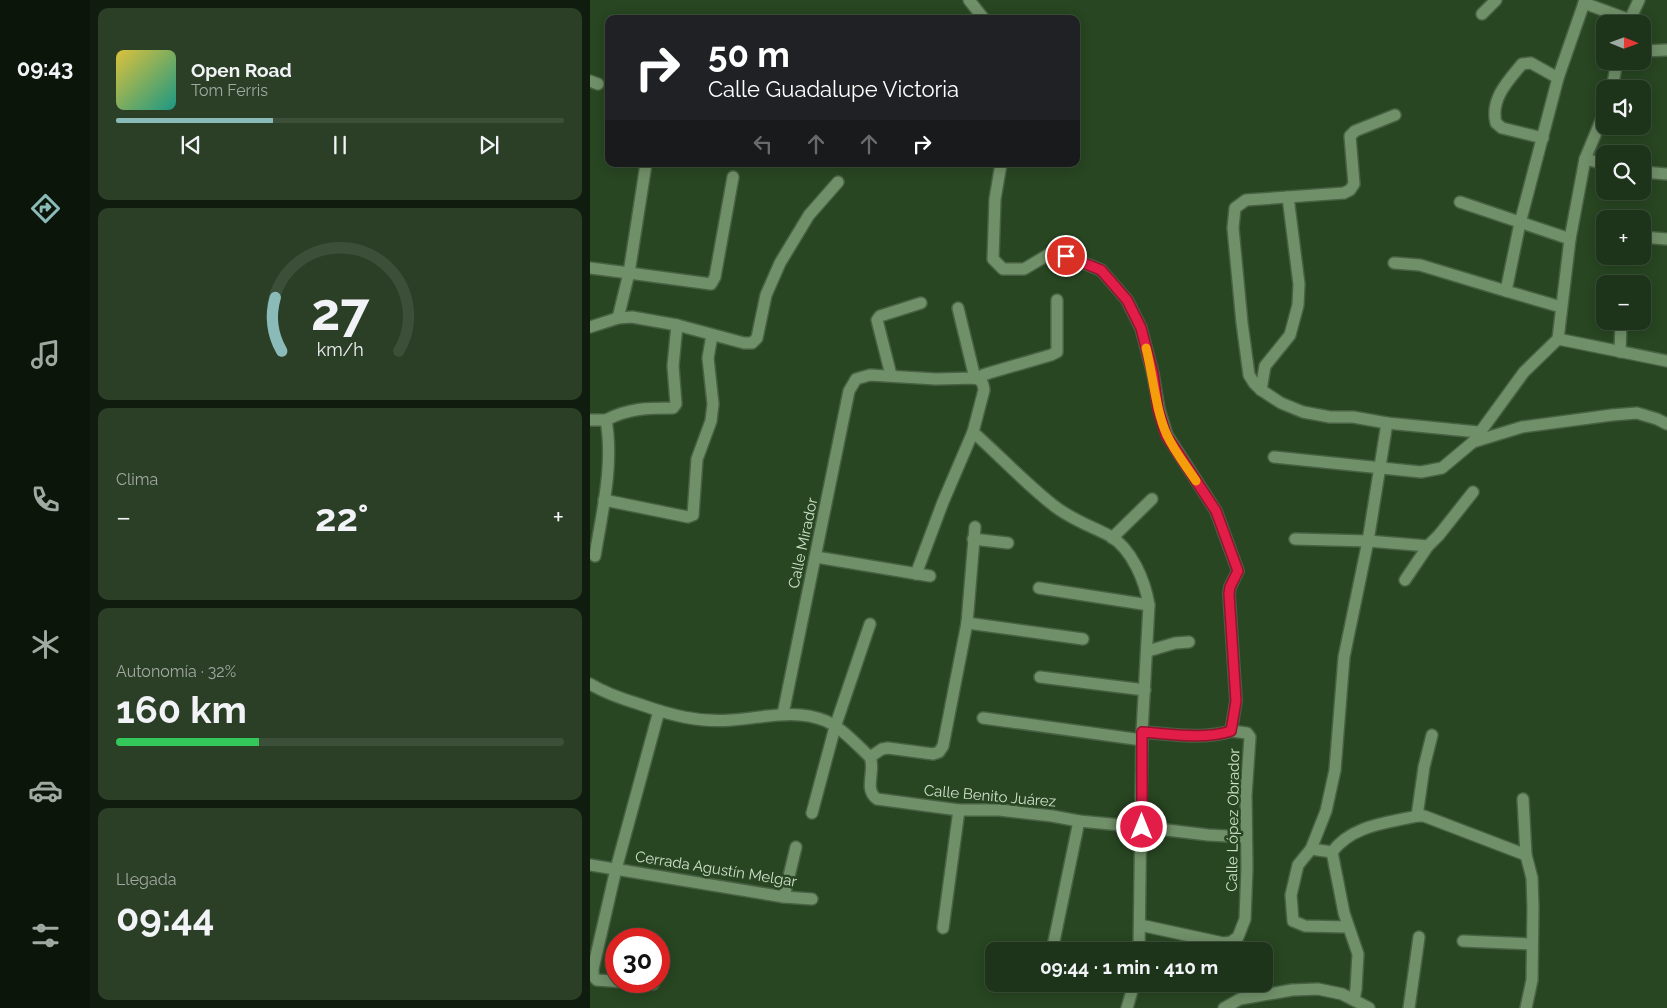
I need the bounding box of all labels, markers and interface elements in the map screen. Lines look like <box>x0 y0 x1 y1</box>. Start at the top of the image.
north arrow <box>1596 15 1651 70</box>
map controls <box>1596 15 1651 330</box>
text: 50 m <box>708 34 790 75</box>
icon: right <box>625 35 690 100</box>
text: 09:43 <box>17 55 73 81</box>
text: Open Road <box>191 59 292 81</box>
text: Calle Guadalupe Victoria <box>708 76 959 102</box>
button: sound <box>1596 80 1651 135</box>
text: Tom Ferris <box>191 81 268 100</box>
icon: left <box>749 130 777 158</box>
icon: ahead <box>802 130 830 158</box>
icon: ahead <box>855 130 883 158</box>
icon: right <box>908 130 936 158</box>
icon: previous <box>177 131 205 159</box>
icon: pause <box>326 131 354 159</box>
icon: next <box>475 131 503 159</box>
button: search <box>1596 145 1651 200</box>
icon: directions <box>28 191 63 226</box>
button: + <box>1596 210 1651 265</box>
pin <box>1045 235 1087 277</box>
icon: arrive <box>1052 242 1080 270</box>
button: − <box>1596 275 1651 330</box>
text: 27 <box>311 281 370 342</box>
icon: music <box>28 337 63 372</box>
text: km/h <box>316 339 364 360</box>
text: Clima <box>116 470 158 489</box>
icon: phone <box>28 482 63 517</box>
text: 22° <box>315 495 368 540</box>
street label: Calle Mirador <box>785 495 822 590</box>
text: − <box>116 501 131 534</box>
text: + <box>552 501 564 534</box>
icon: climate <box>28 627 63 662</box>
text: Autonomía · 32% <box>116 662 236 681</box>
text: 160 km <box>116 687 247 732</box>
street label: Calle López Obrador <box>1223 747 1243 892</box>
icon: car <box>28 773 63 808</box>
street label: Calle Benito Juárez <box>923 781 1057 811</box>
position arrow <box>1115 800 1167 852</box>
street label: Cerrada Agustín Melgar <box>634 847 799 891</box>
text: Llegada <box>116 870 176 889</box>
text: 09:44 <box>116 895 215 940</box>
icon: filters <box>28 918 63 953</box>
speed limit sign: 30 <box>605 928 670 993</box>
text: 09:44 · 1 min · 410 m <box>1040 956 1218 978</box>

